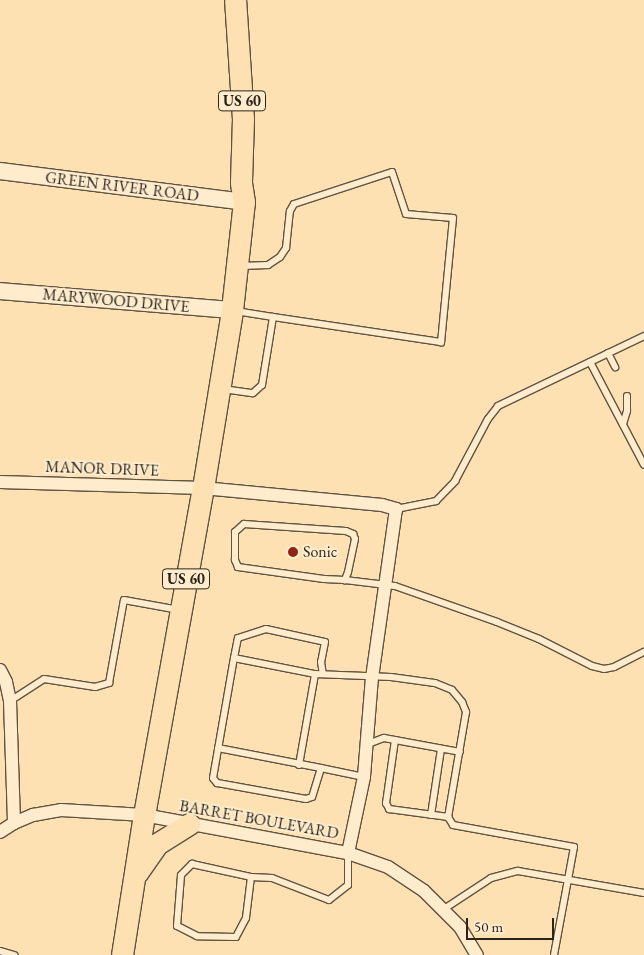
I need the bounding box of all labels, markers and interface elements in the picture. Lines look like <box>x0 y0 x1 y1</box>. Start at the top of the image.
road number: US 60 <box>217 88 267 114</box>
street label: GREEN RIVER ROAD <box>44 168 200 206</box>
street label: MARYWOOD DRIVE <box>42 285 190 317</box>
street label: MANOR DRIVE <box>45 457 159 481</box>
place label: Sonic <box>303 542 337 562</box>
marker: Sonic <box>287 546 299 558</box>
road number: US 60 <box>161 566 211 592</box>
street label: BARRET BOULEVARD <box>178 797 340 843</box>
scale bar <box>469 908 556 940</box>
text: 50 m <box>474 917 503 936</box>

